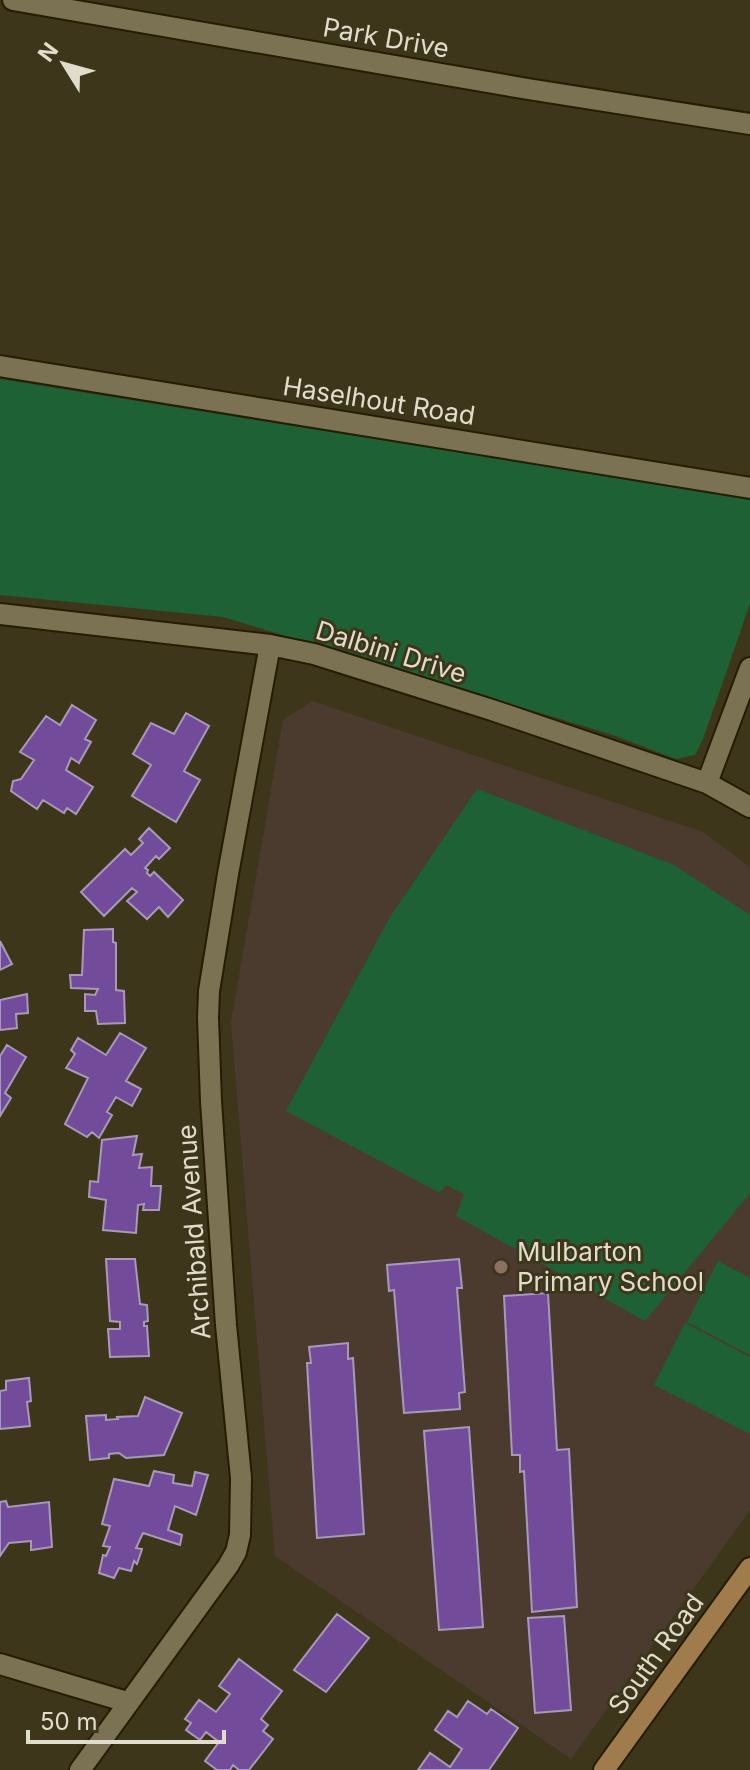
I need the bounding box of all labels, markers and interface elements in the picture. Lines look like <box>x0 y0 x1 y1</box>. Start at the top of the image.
street label: Park Drive <box>321 11 452 64</box>
north arrow <box>24 24 104 104</box>
text: N <box>33 37 63 66</box>
street label: Haselhout Road <box>281 370 477 431</box>
street label: Dalbini Drive <box>312 614 470 689</box>
street label: Archibald Avenue <box>171 1123 216 1341</box>
place label: Mulbarton Primary School <box>517 1236 704 1297</box>
marker: Mulbarton Primary School <box>492 1258 510 1276</box>
street label: South Road <box>601 1587 710 1720</box>
scale bar <box>28 1694 224 1744</box>
text: 50 m <box>40 1707 98 1736</box>

